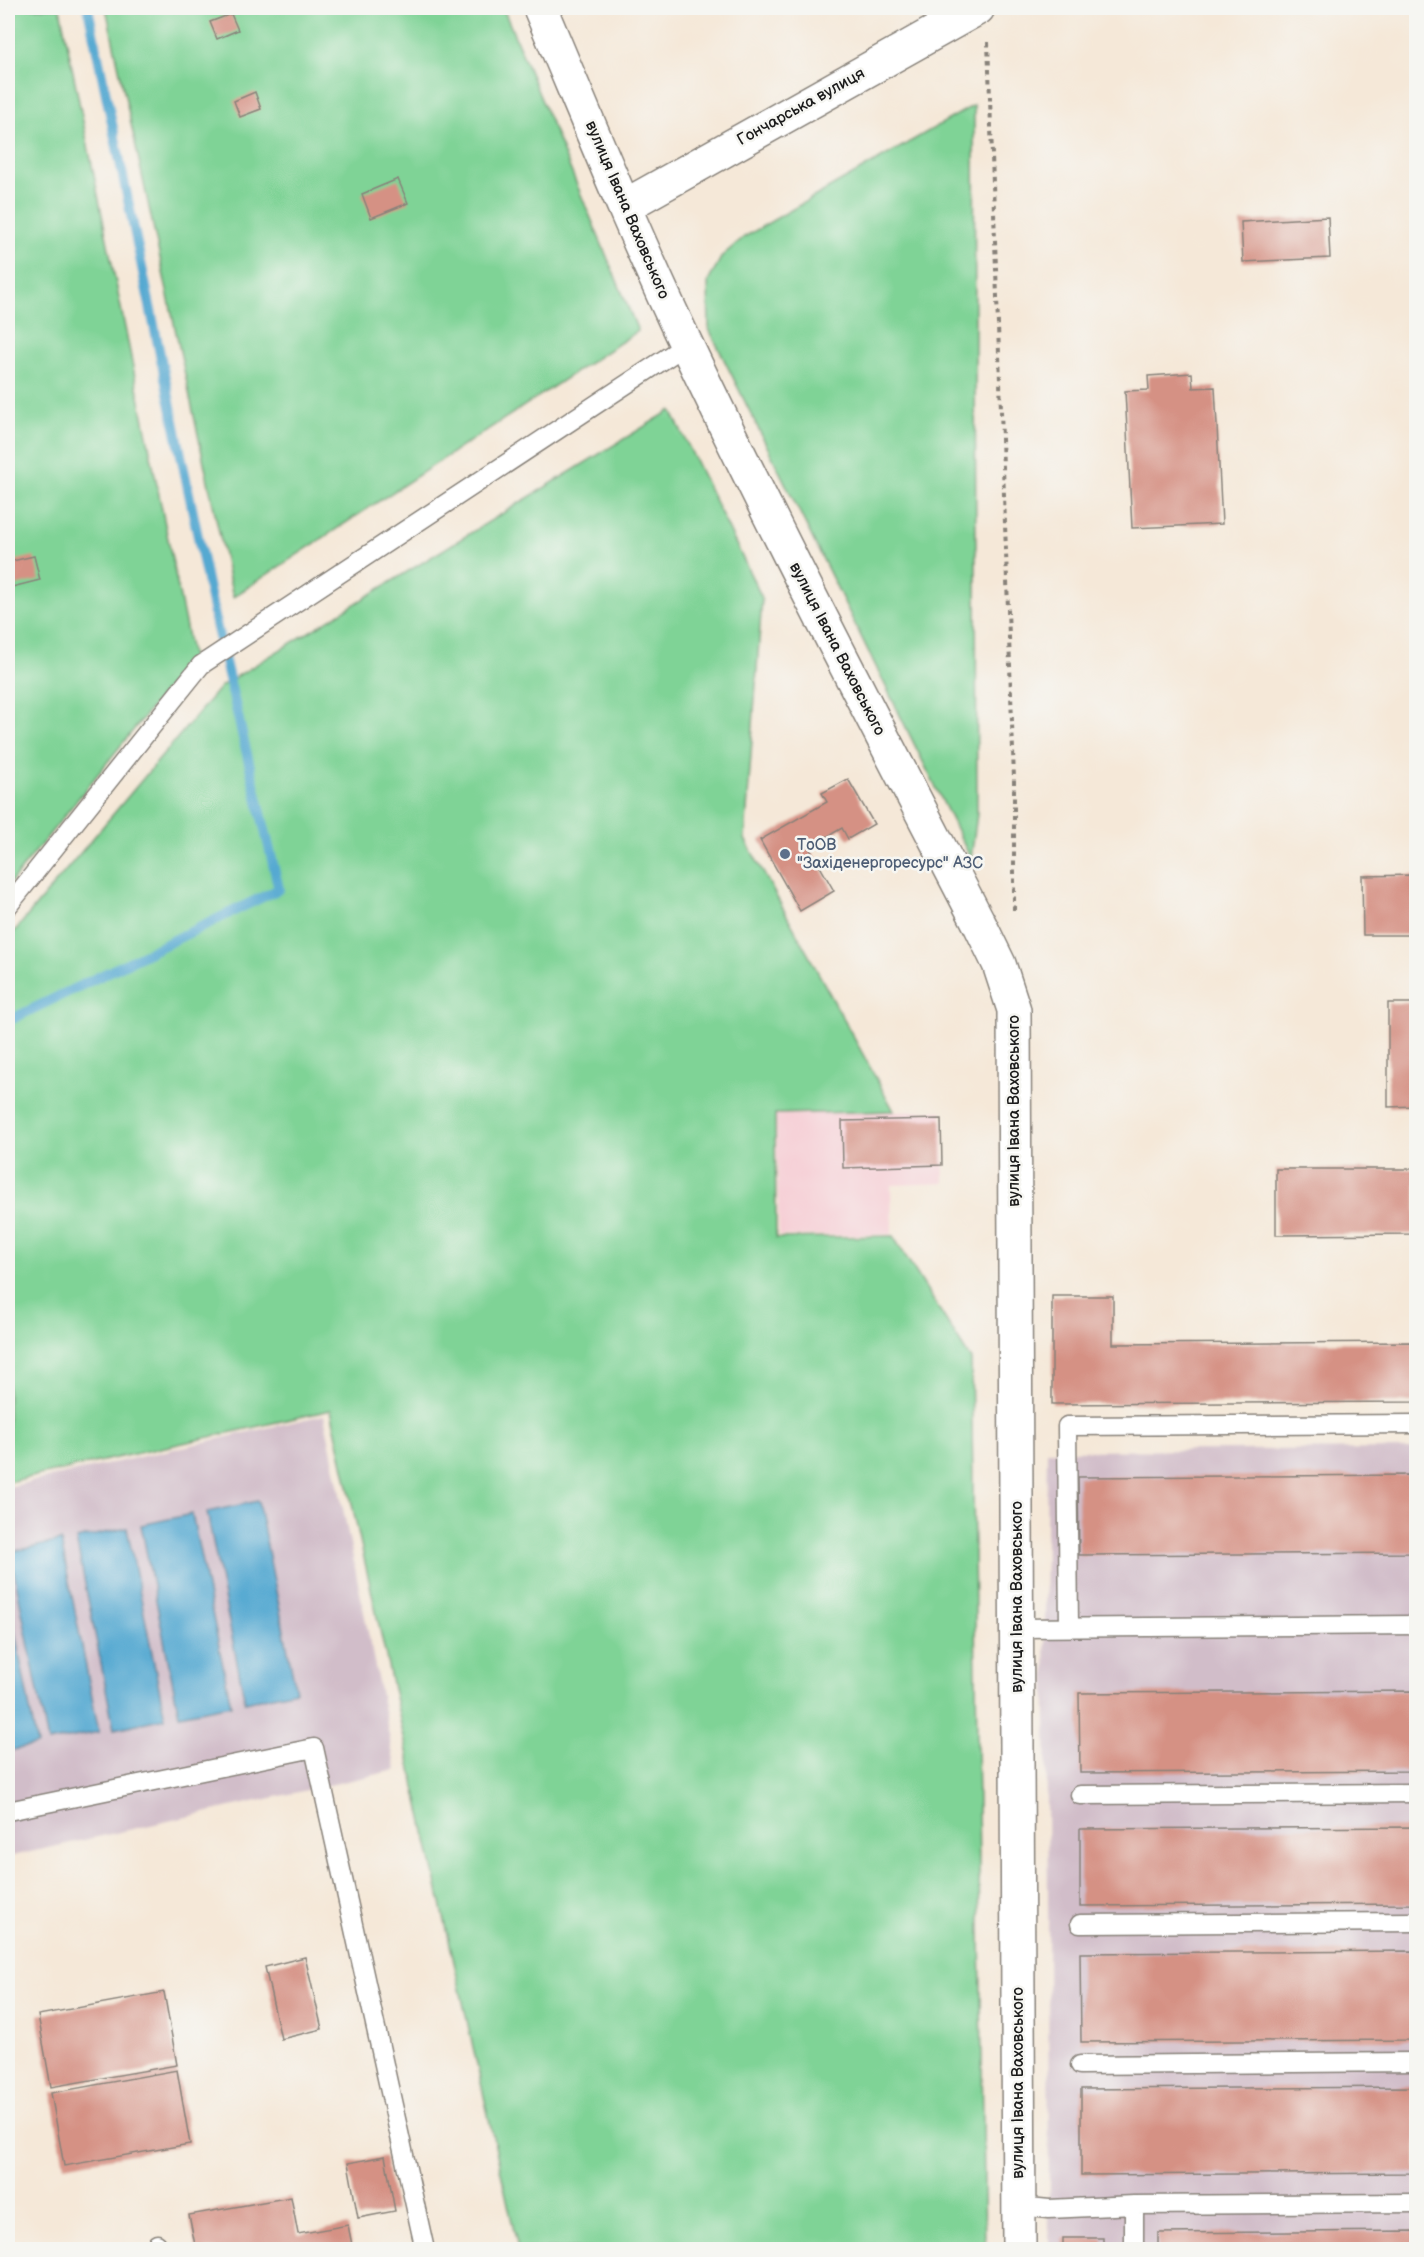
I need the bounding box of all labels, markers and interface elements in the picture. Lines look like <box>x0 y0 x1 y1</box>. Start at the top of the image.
street label: Гончарська вулиця <box>734 64 868 150</box>
street label: вулиця Івана Ваховського <box>581 118 673 302</box>
street label: вулиця Івана Ваховського <box>785 559 889 739</box>
place label: ТоОВ "Західенергоресурс" АЗС <box>797 836 983 873</box>
marker: ТоОВ "Західенергоресурс" АЗС <box>778 847 792 861</box>
street label: вулиця Івана Ваховського <box>1005 1015 1024 1207</box>
street label: вулиця Івана Ваховського <box>1008 1501 1027 1693</box>
street label: вулиця Івана Ваховського <box>1009 1987 1028 2179</box>

